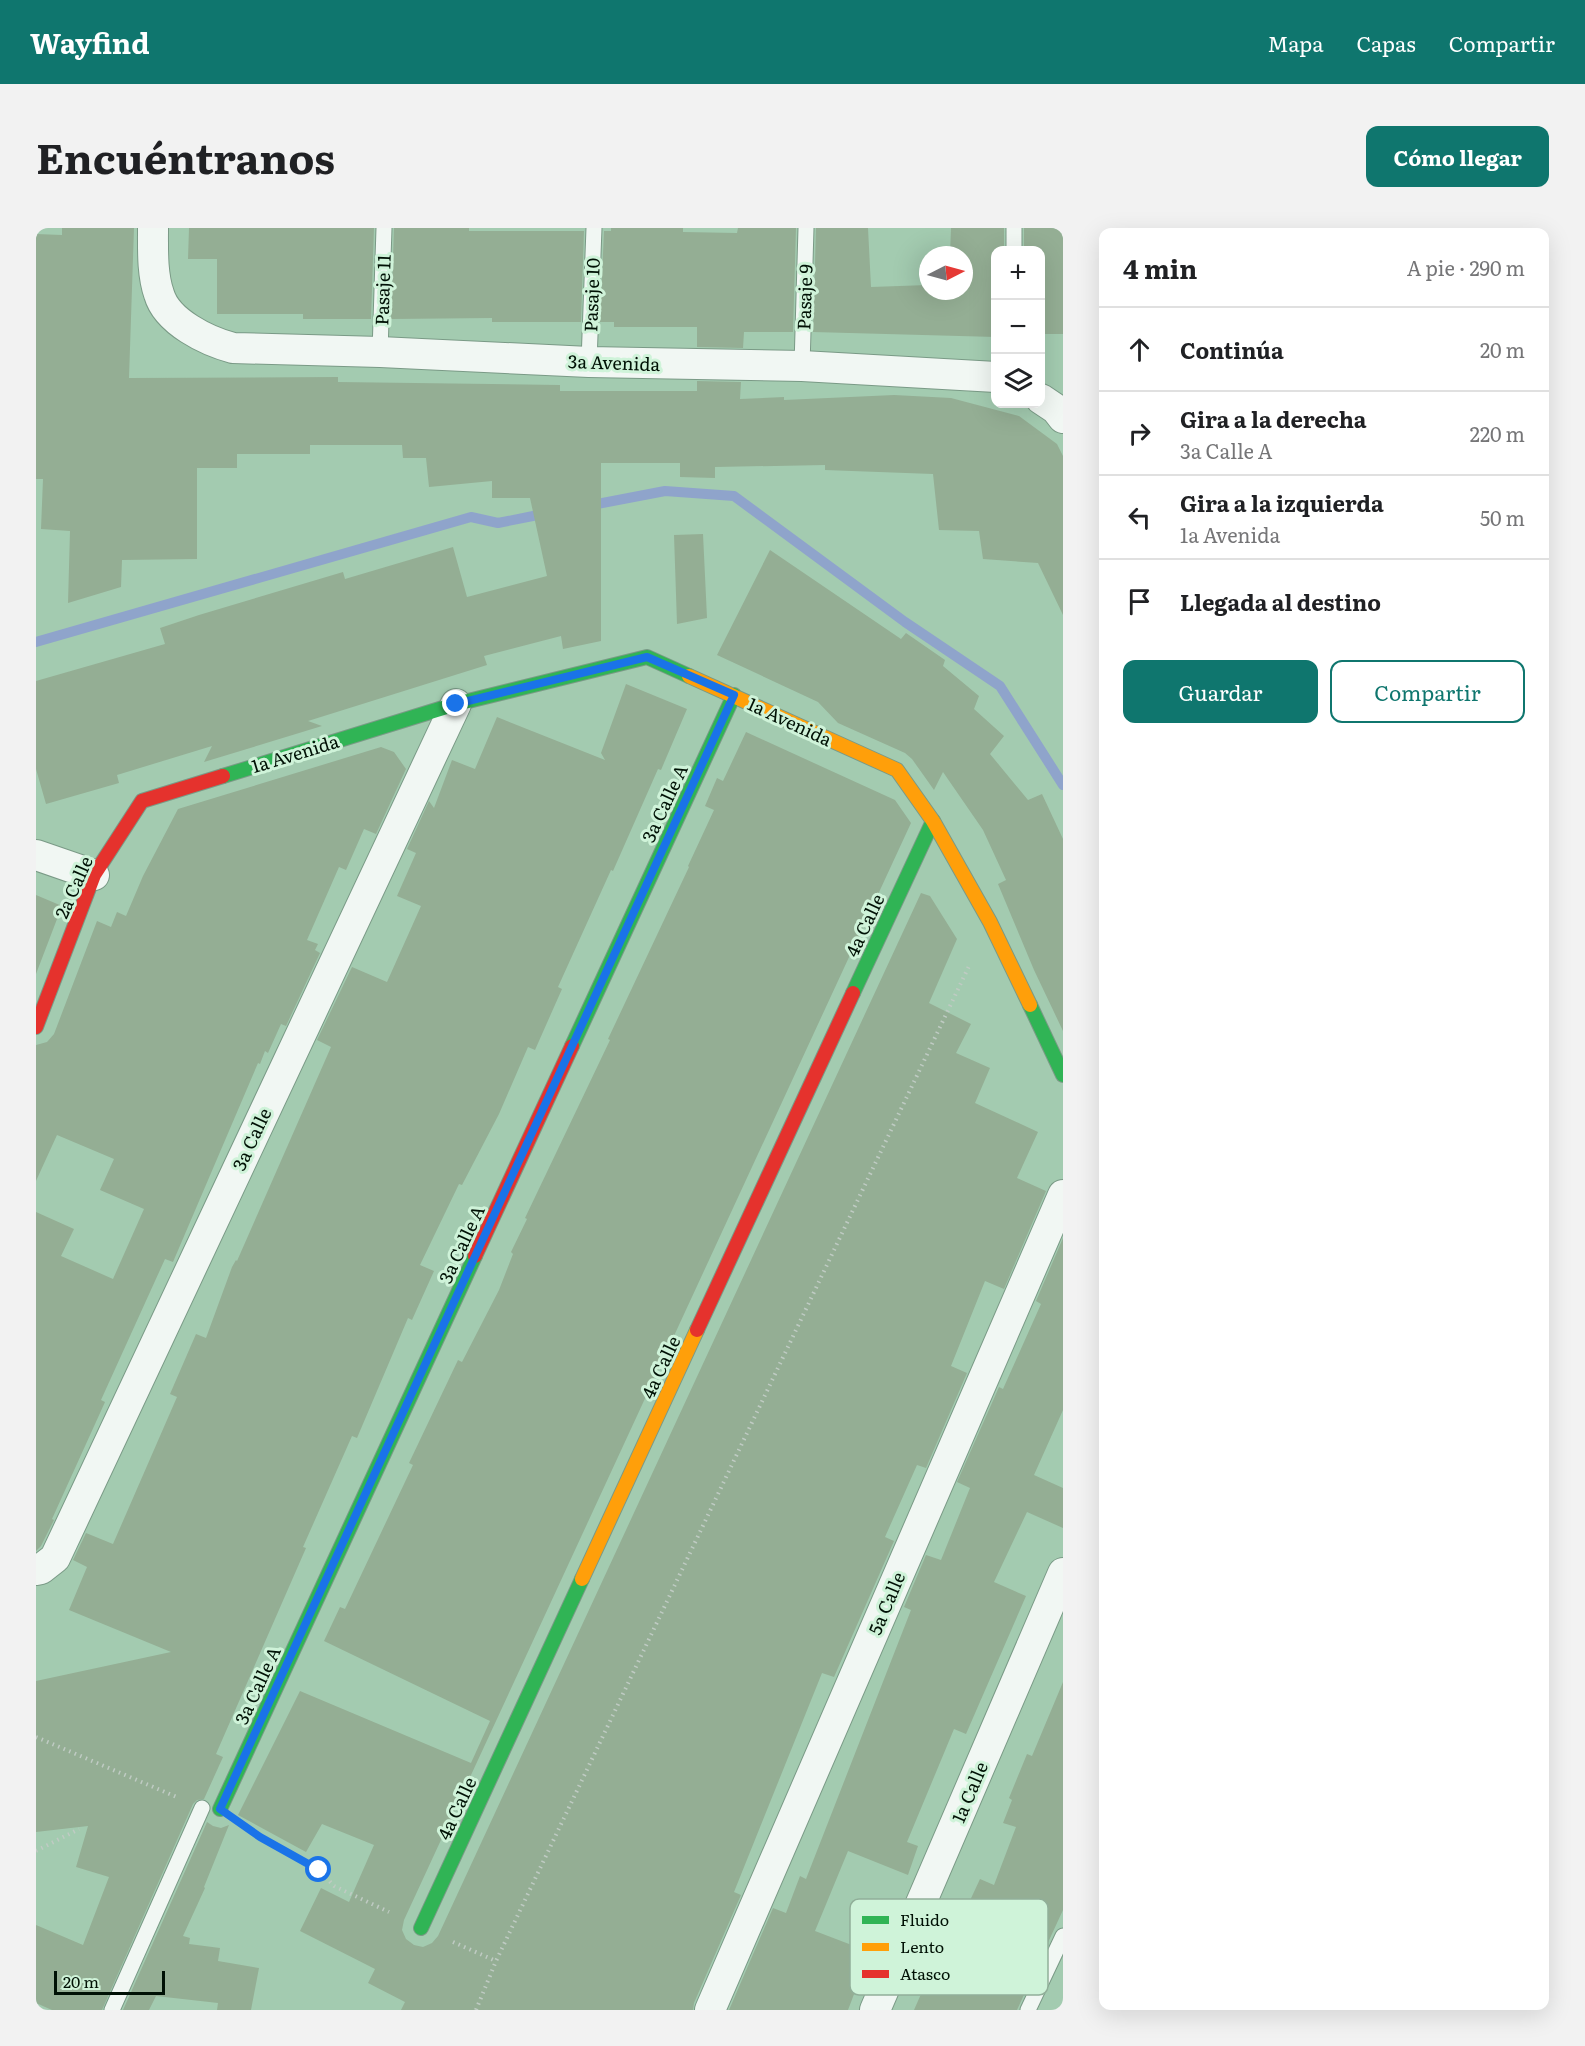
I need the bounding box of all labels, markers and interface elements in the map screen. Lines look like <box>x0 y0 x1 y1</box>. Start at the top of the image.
text: Wayfind <box>30 21 150 63</box>
text: Mapa <box>1267 27 1324 58</box>
text: Capas <box>1357 27 1416 58</box>
text: Compartir <box>1449 27 1555 58</box>
text: Encuéntranos <box>36 125 335 187</box>
button: Cómo llegar <box>1366 126 1549 187</box>
north arrow <box>919 246 973 300</box>
map controls <box>991 246 1045 408</box>
button: + <box>991 246 1045 300</box>
text: 4 min <box>1123 248 1197 287</box>
text: A pie · 290 m <box>1407 252 1525 282</box>
street label: Pasaje 11 <box>367 254 397 326</box>
street label: Pasaje 10 <box>576 257 606 333</box>
street label: Pasaje 9 <box>789 264 819 330</box>
button: − <box>991 300 1045 354</box>
icon: ahead <box>1123 333 1156 366</box>
text: Continúa <box>1180 333 1284 366</box>
text: 20 m <box>1480 334 1525 364</box>
street label: 3a Avenida <box>567 347 661 377</box>
button: layers <box>991 354 1045 408</box>
text: Gira a la derecha <box>1180 402 1367 435</box>
icon: right <box>1123 417 1156 450</box>
text: 220 m <box>1470 418 1525 448</box>
text: 3a Calle A <box>1180 435 1272 465</box>
text: Gira a la izquierda <box>1180 486 1384 519</box>
icon: left <box>1123 501 1156 534</box>
text: 50 m <box>1480 502 1525 532</box>
text: 1a Avenida <box>1180 519 1280 549</box>
icon: arrive <box>1123 585 1156 618</box>
text: Llegada al destino <box>1180 585 1381 618</box>
button: Guardar <box>1123 660 1318 723</box>
button: Compartir <box>1330 660 1525 723</box>
route end <box>442 690 468 716</box>
street label: 1a Avenida <box>743 690 837 752</box>
street label: 1a Avenida <box>248 727 342 779</box>
street label: 3a Calle A <box>634 760 694 846</box>
street label: 2a Calle <box>47 851 99 923</box>
street label: 4a Calle <box>838 889 890 961</box>
street label: 3a Calle <box>225 1103 277 1175</box>
street label: 3a Calle A <box>431 1201 491 1287</box>
street label: 4a Calle <box>634 1331 686 1403</box>
street label: 5a Calle <box>861 1567 911 1639</box>
street label: 3a Calle A <box>227 1642 287 1728</box>
street label: 1a Calle <box>944 1757 994 1827</box>
street label: 4a Calle <box>430 1772 482 1844</box>
route start <box>305 1856 331 1882</box>
legend <box>850 1899 1048 1995</box>
text: Fluido <box>900 1907 949 1931</box>
text: Lento <box>900 1934 944 1958</box>
text: Atasco <box>900 1961 950 1985</box>
scale bar <box>54 1968 165 1996</box>
text: 20 m <box>63 1969 99 1993</box>

